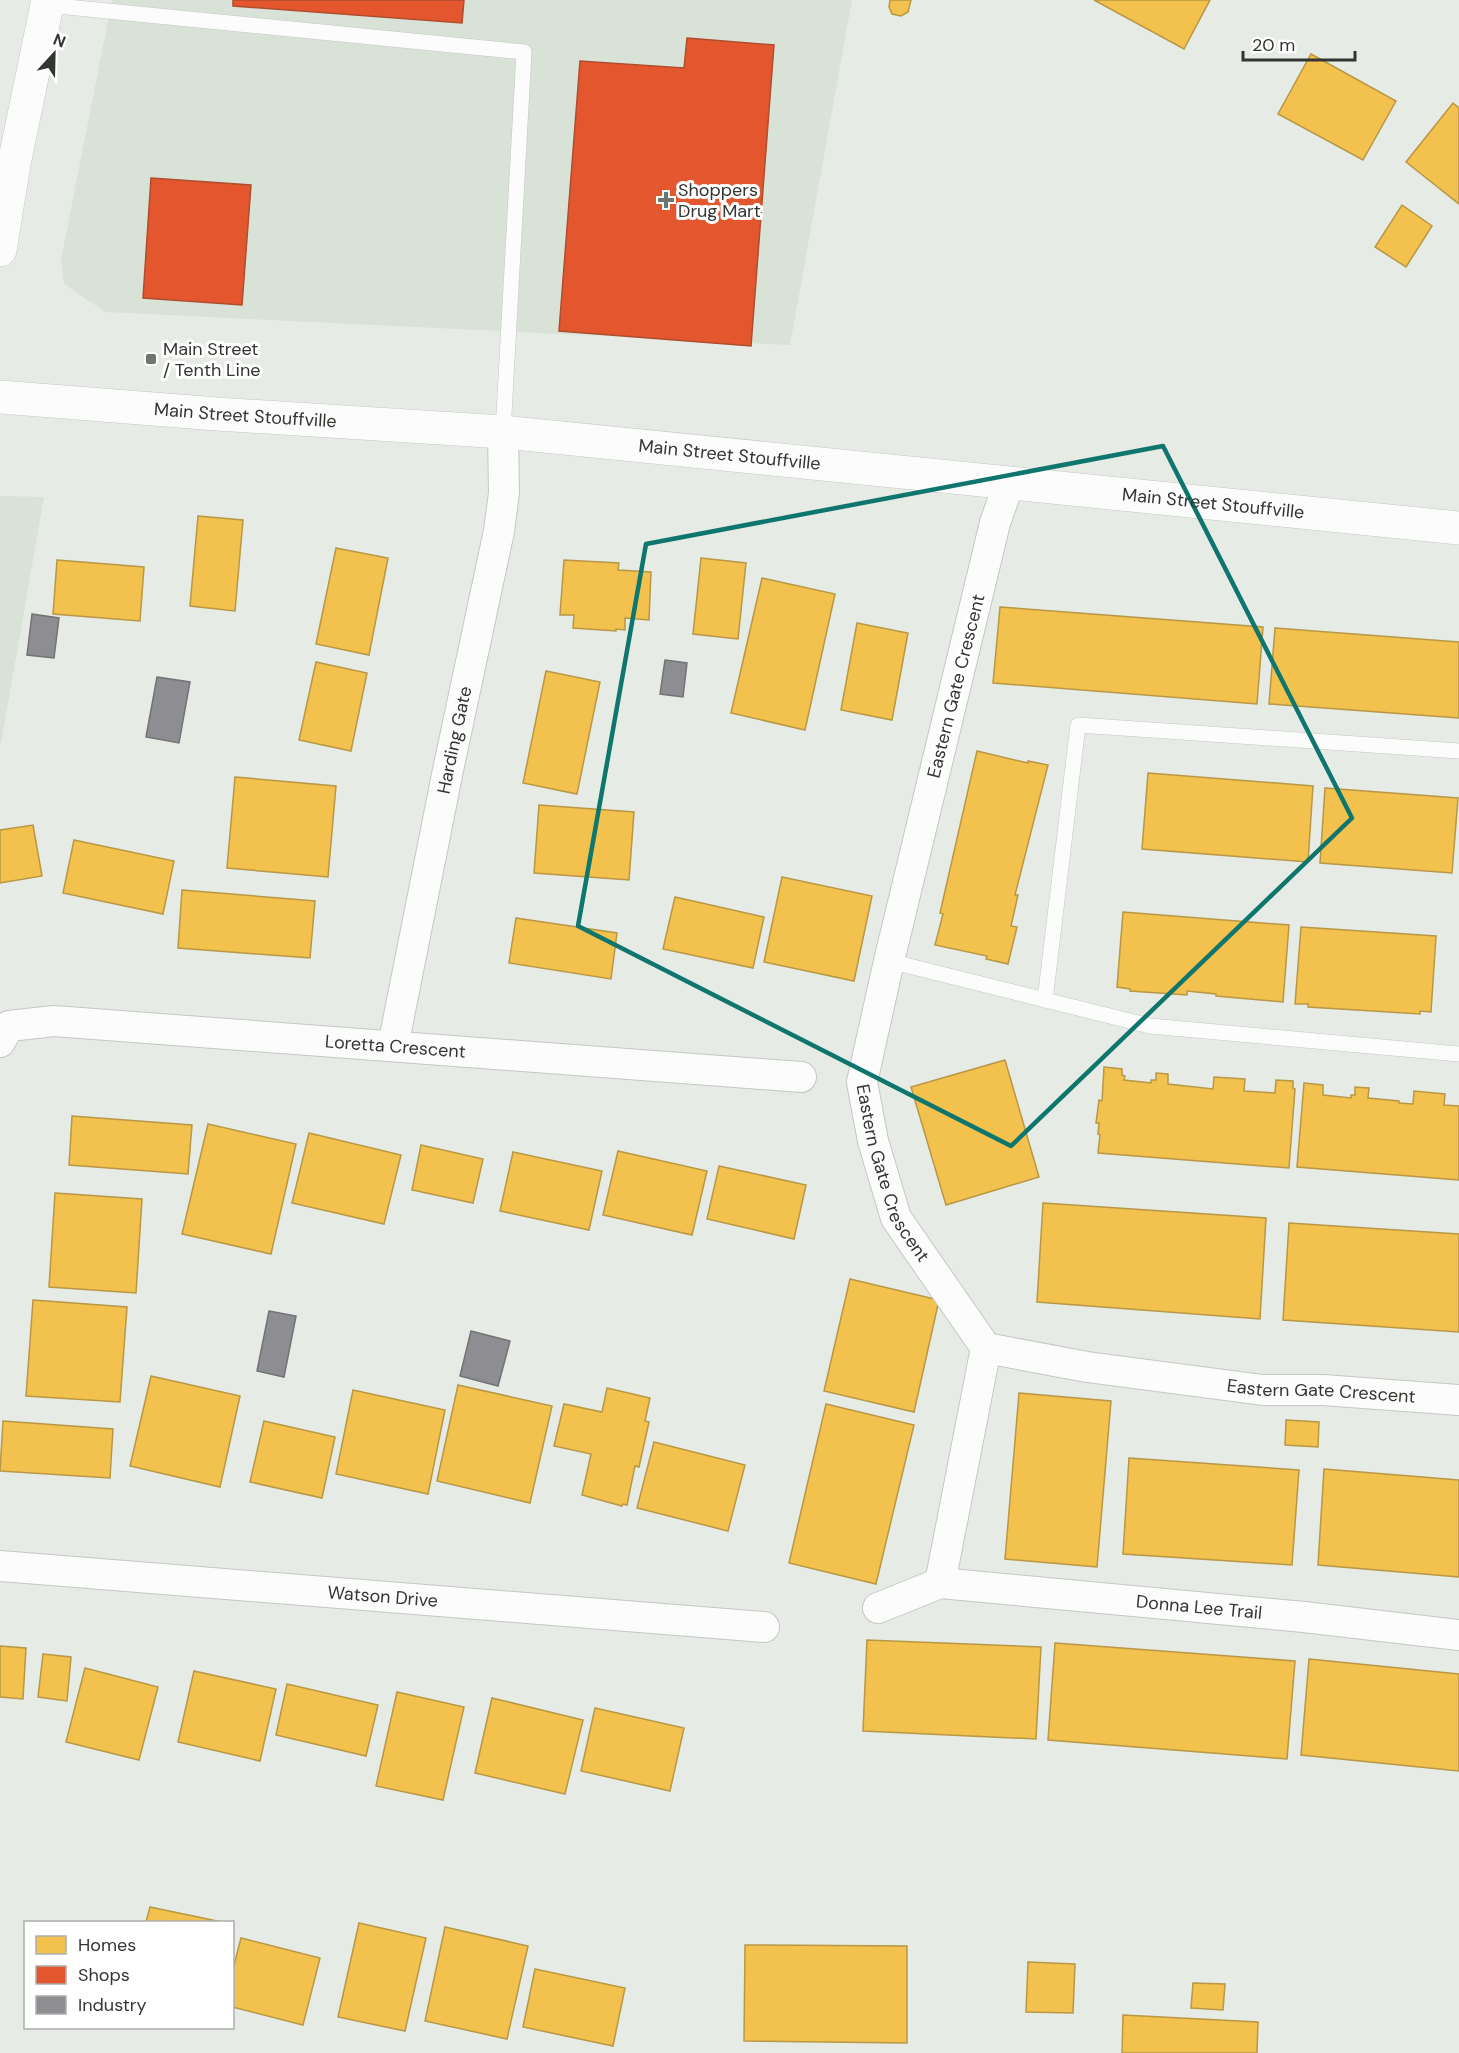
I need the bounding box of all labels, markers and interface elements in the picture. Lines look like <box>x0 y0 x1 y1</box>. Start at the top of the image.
north arrow <box>24 24 84 84</box>
scale bar <box>1243 24 1356 62</box>
text: N <box>50 29 69 52</box>
text: 20 m <box>1252 33 1295 57</box>
place label: Shoppers Drug Mart <box>678 178 761 223</box>
marker: Shoppers Drug Mart <box>659 193 673 207</box>
place label: Main Street / Tenth Line <box>163 337 260 382</box>
marker: Main Street / Tenth Line <box>144 352 158 366</box>
street label: Main Street Stouffville <box>153 397 337 434</box>
street label: Main Street Stouffville <box>637 434 822 476</box>
street label: Main Street Stouffville <box>1121 482 1305 524</box>
street label: Eastern Gate Crescent <box>922 591 990 781</box>
street label: Harding Gate <box>432 684 478 796</box>
street label: Loretta Crescent <box>324 1029 467 1064</box>
street label: Eastern Gate Crescent <box>851 1082 935 1267</box>
street label: Eastern Gate Crescent <box>1226 1373 1416 1409</box>
street label: Watson Drive <box>327 1580 439 1613</box>
street label: Donna Lee Trail <box>1135 1589 1263 1625</box>
legend <box>24 1921 234 2029</box>
text: Homes <box>78 1933 136 1957</box>
text: Shops <box>78 1963 130 1987</box>
text: Industry <box>78 1993 147 2017</box>

